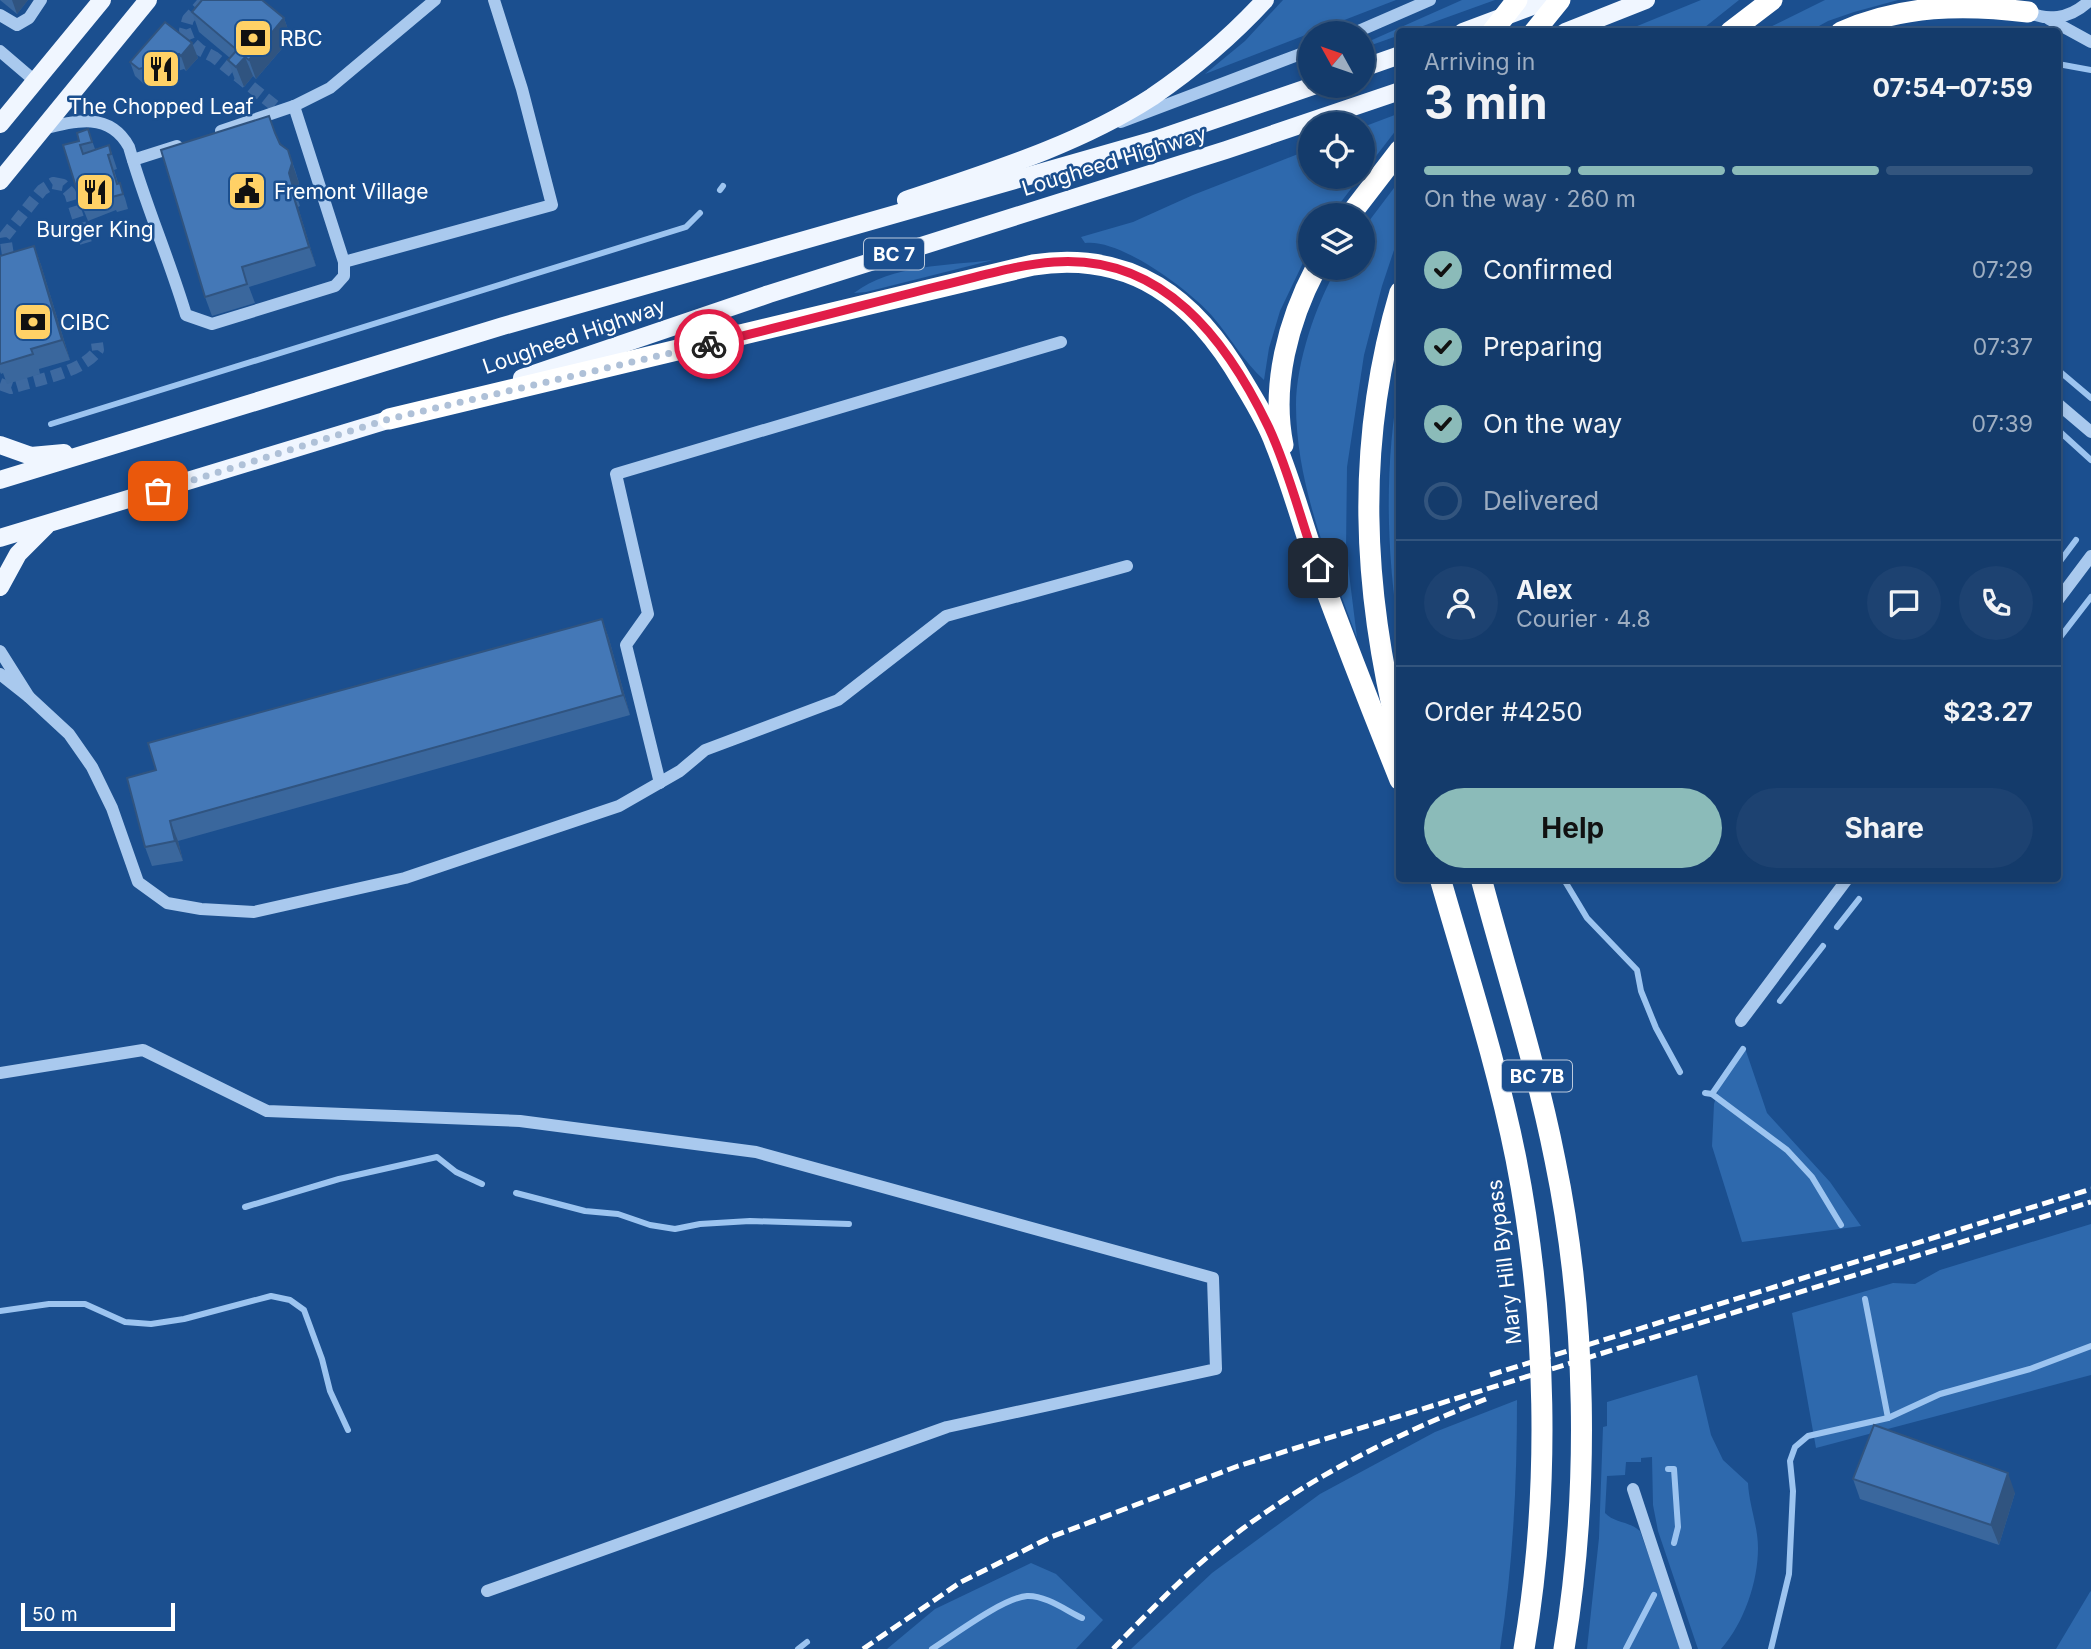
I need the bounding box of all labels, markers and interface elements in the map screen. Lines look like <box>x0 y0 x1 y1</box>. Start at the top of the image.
bank icon: RBC <box>232 17 274 59</box>
north arrow <box>1298 21 1376 98</box>
map controls <box>1298 21 1375 280</box>
place label: RBC <box>280 26 323 51</box>
restaurant icon: The Chopped Leaf <box>140 48 182 90</box>
text: Arriving in <box>1424 48 1535 76</box>
text: 07:54–07:59 <box>1872 72 2033 103</box>
text: 3 min <box>1424 74 1548 130</box>
place label: The Chopped Leaf <box>68 94 254 119</box>
button: locate <box>1298 112 1375 189</box>
street label: Lougheed Highway <box>1019 121 1210 201</box>
public building icon: Fremont Village <box>226 170 268 212</box>
restaurant icon: Burger King <box>74 171 116 213</box>
place label: Fremont Village <box>274 179 428 204</box>
text: On the way · 260 m <box>1424 185 1636 213</box>
button: layers <box>1298 203 1375 280</box>
place label: Burger King <box>36 217 154 242</box>
road number: BC 7 <box>864 238 924 270</box>
icon: check <box>1424 251 1462 289</box>
text: Confirmed <box>1483 254 1613 285</box>
text: 07:29 <box>1972 256 2033 284</box>
street label: Lougheed Highway <box>479 293 669 379</box>
bank icon: CIBC <box>12 301 54 343</box>
courier <box>674 309 744 379</box>
place label: CIBC <box>60 310 110 335</box>
icon: bike <box>690 325 728 363</box>
icon: check <box>1424 328 1462 366</box>
text: Preparing <box>1483 331 1603 362</box>
text: 07:37 <box>1973 333 2033 361</box>
icon: check <box>1424 405 1462 443</box>
text: On the way <box>1483 408 1622 439</box>
text: 07:39 <box>1972 410 2033 438</box>
pin <box>128 461 188 521</box>
icon: bag <box>139 472 177 510</box>
text: Delivered <box>1483 485 1599 516</box>
pin <box>1288 538 1348 598</box>
icon: home <box>1299 549 1337 587</box>
button: person <box>1424 566 1498 640</box>
button: chat <box>1867 566 1941 640</box>
button: phone <box>1959 566 2033 640</box>
text: Alex <box>1516 574 1573 605</box>
text: Courier · 4.8 <box>1516 605 1651 633</box>
text: Order #4250 <box>1424 696 1583 727</box>
text: $23.27 <box>1943 696 2033 727</box>
button: Help <box>1424 788 1722 868</box>
button: Share <box>1736 788 2033 868</box>
road number: BC 7B <box>1502 1060 1572 1092</box>
street label: Mary Hill Bypass <box>1481 1178 1527 1346</box>
scale bar <box>21 1600 175 1632</box>
text: 50 m <box>32 1603 78 1626</box>

